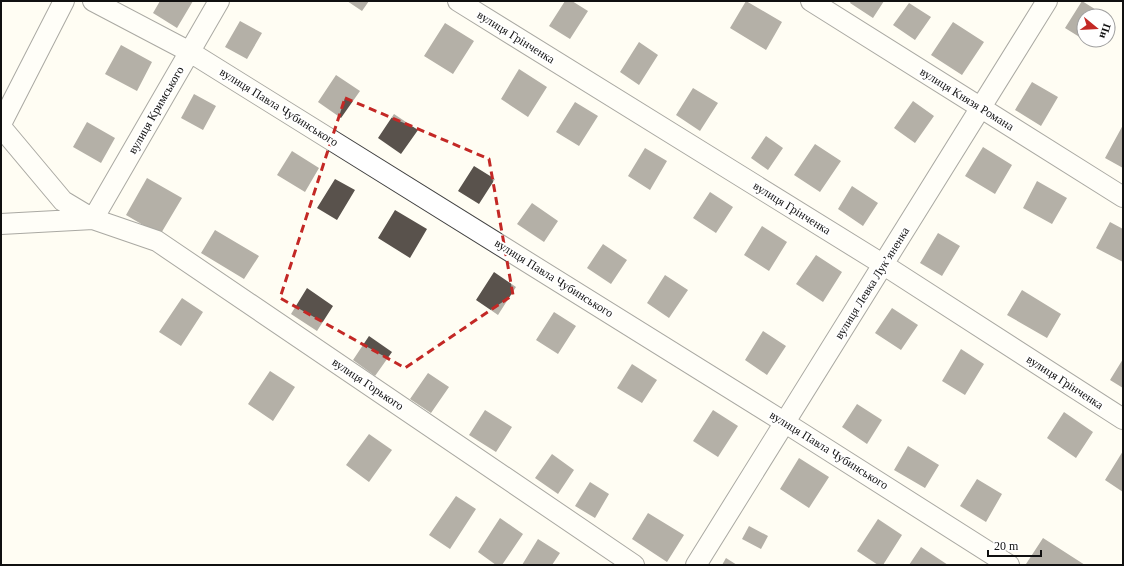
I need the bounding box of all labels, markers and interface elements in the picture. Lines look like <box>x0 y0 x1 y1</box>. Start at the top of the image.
street label: вулиця Грінченка <box>475 8 558 67</box>
north arrow <box>1076 8 1116 48</box>
text: Пн <box>1097 22 1114 41</box>
street label: вулиця Кримського <box>125 64 187 156</box>
street label: вулиця Князя Романа <box>917 64 1017 134</box>
street label: вулиця Павла Чубинського <box>217 65 341 149</box>
street label: вулиця Грінченка <box>751 179 834 238</box>
street label: вулиця Левка Лукʼяненка <box>832 224 913 342</box>
street label: вулиця Павла Чубинського <box>492 236 616 320</box>
street label: вулиця Грінченка <box>1024 352 1107 412</box>
street label: вулиця Горького <box>330 355 406 413</box>
street label: вулиця Павла Чубинського <box>767 408 891 492</box>
scale bar <box>988 532 1041 558</box>
text: 20 m <box>994 539 1019 553</box>

